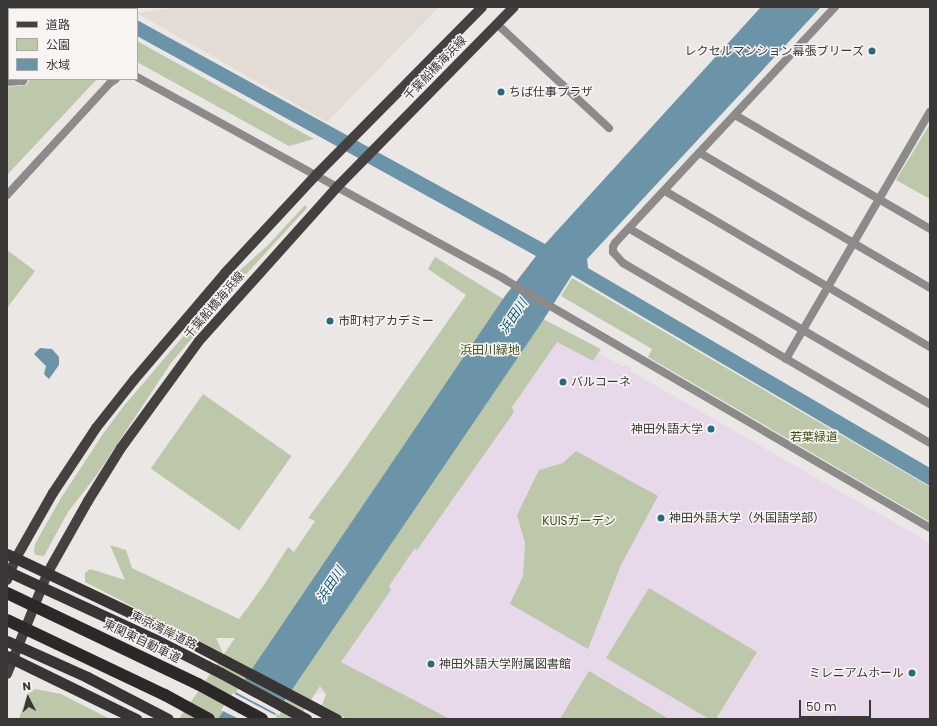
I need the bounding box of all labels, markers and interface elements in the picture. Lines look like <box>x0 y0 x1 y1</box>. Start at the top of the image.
legend <box>8 8 138 80</box>
text: 道路 <box>46 16 70 33</box>
street label: 千葉船橋海浜線 <box>401 33 469 103</box>
text: 公園 <box>46 36 70 53</box>
place label: レクセルマンション幕張ブリーズ <box>684 44 864 58</box>
marker: レクセルマンション幕張ブリーズ <box>867 46 877 56</box>
text: 水域 <box>46 56 70 73</box>
place label: ちば仕事プラザ <box>509 85 593 99</box>
marker: ちば仕事プラザ <box>496 87 506 97</box>
street label: 千葉船橋海浜線 <box>181 269 247 341</box>
water label: 浜田川 <box>497 296 531 338</box>
place label: 市町村アカデミー <box>338 314 434 328</box>
marker: 市町村アカデミー <box>325 316 335 326</box>
park label: 浜田川緑地 <box>460 343 520 357</box>
place label: バルコーネ <box>571 375 631 389</box>
marker: バルコーネ <box>558 377 568 387</box>
place label: 神田外語大学 <box>631 422 703 436</box>
marker: 神田外語大学 <box>706 424 716 434</box>
park label: 若葉緑道 <box>790 430 838 444</box>
place label: 神田外語大学（外国語学部） <box>669 511 825 525</box>
marker: 神田外語大学（外国語学部） <box>656 513 666 523</box>
park label: KUISガーデン <box>542 514 616 528</box>
water label: 浜田川 <box>314 564 348 606</box>
street label: 東京湾岸道路 <box>128 608 200 652</box>
street label: 東関東自動車道 <box>101 616 183 666</box>
place label: 神田外語大学附属図書館 <box>439 657 571 671</box>
marker: 神田外語大学附属図書館 <box>426 659 436 669</box>
place label: ミレニアムホール <box>808 666 904 680</box>
marker: ミレニアムホール <box>907 668 917 678</box>
north arrow <box>8 678 48 718</box>
text: N <box>22 678 32 694</box>
scale bar <box>801 692 873 718</box>
text: 50 m <box>806 698 837 715</box>

